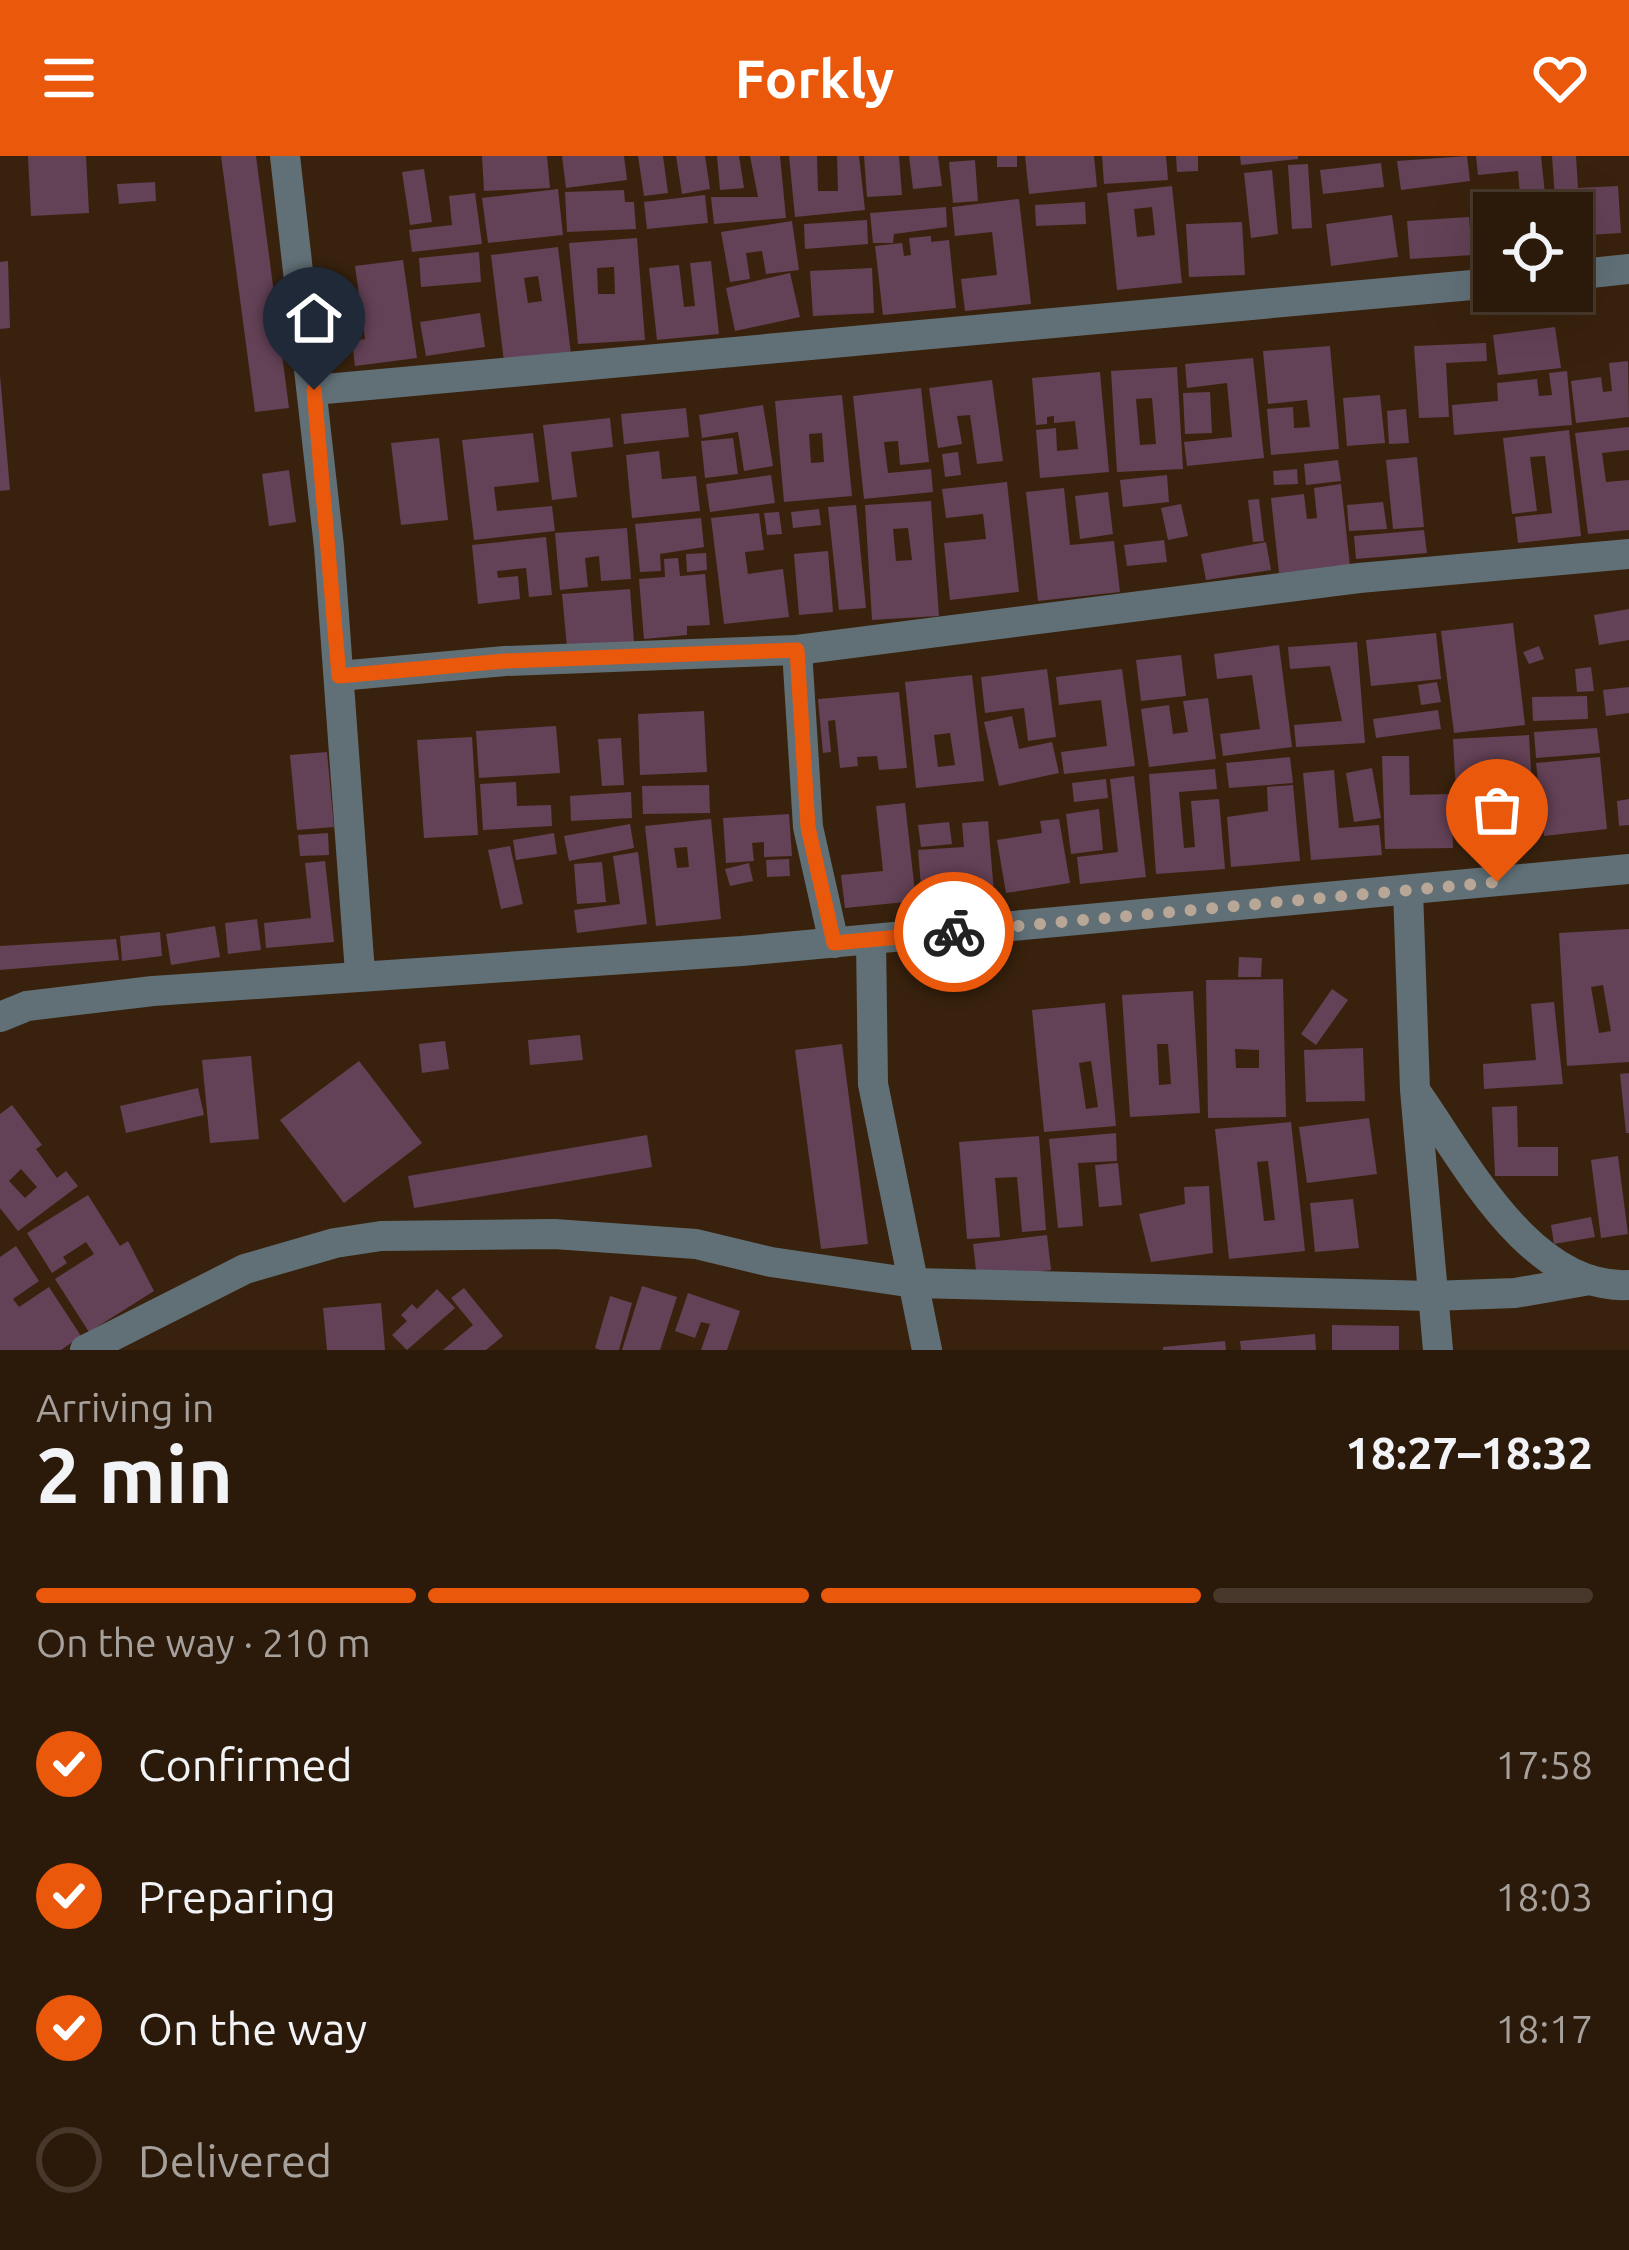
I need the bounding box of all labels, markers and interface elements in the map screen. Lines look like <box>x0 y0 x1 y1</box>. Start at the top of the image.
icon: menu <box>36 45 102 111</box>
icon: heart <box>1527 45 1593 111</box>
text: Forkly <box>735 48 894 108</box>
map controls <box>1473 192 1593 312</box>
button: locate <box>1473 192 1593 312</box>
pin <box>263 267 365 390</box>
icon: home <box>281 285 347 351</box>
pin <box>1446 759 1548 882</box>
icon: bag <box>1464 777 1530 843</box>
courier <box>894 872 1014 992</box>
icon: bike <box>921 899 987 965</box>
text: Arriving in <box>36 1386 214 1429</box>
text: 18:27–18:32 <box>1345 1427 1593 1478</box>
text: 2 min <box>36 1430 233 1518</box>
text: On the way · 210 m <box>36 1621 371 1664</box>
icon: check <box>36 1731 102 1797</box>
text: Confirmed <box>138 1739 353 1790</box>
text: 17:58 <box>1495 1743 1593 1786</box>
icon: check <box>36 1863 102 1929</box>
text: Preparing <box>138 1871 336 1922</box>
text: 18:03 <box>1495 1875 1593 1918</box>
icon: check <box>36 1995 102 2061</box>
text: On the way <box>138 2003 367 2054</box>
text: 18:17 <box>1495 2007 1593 2050</box>
text: Delivered <box>138 2135 332 2186</box>

